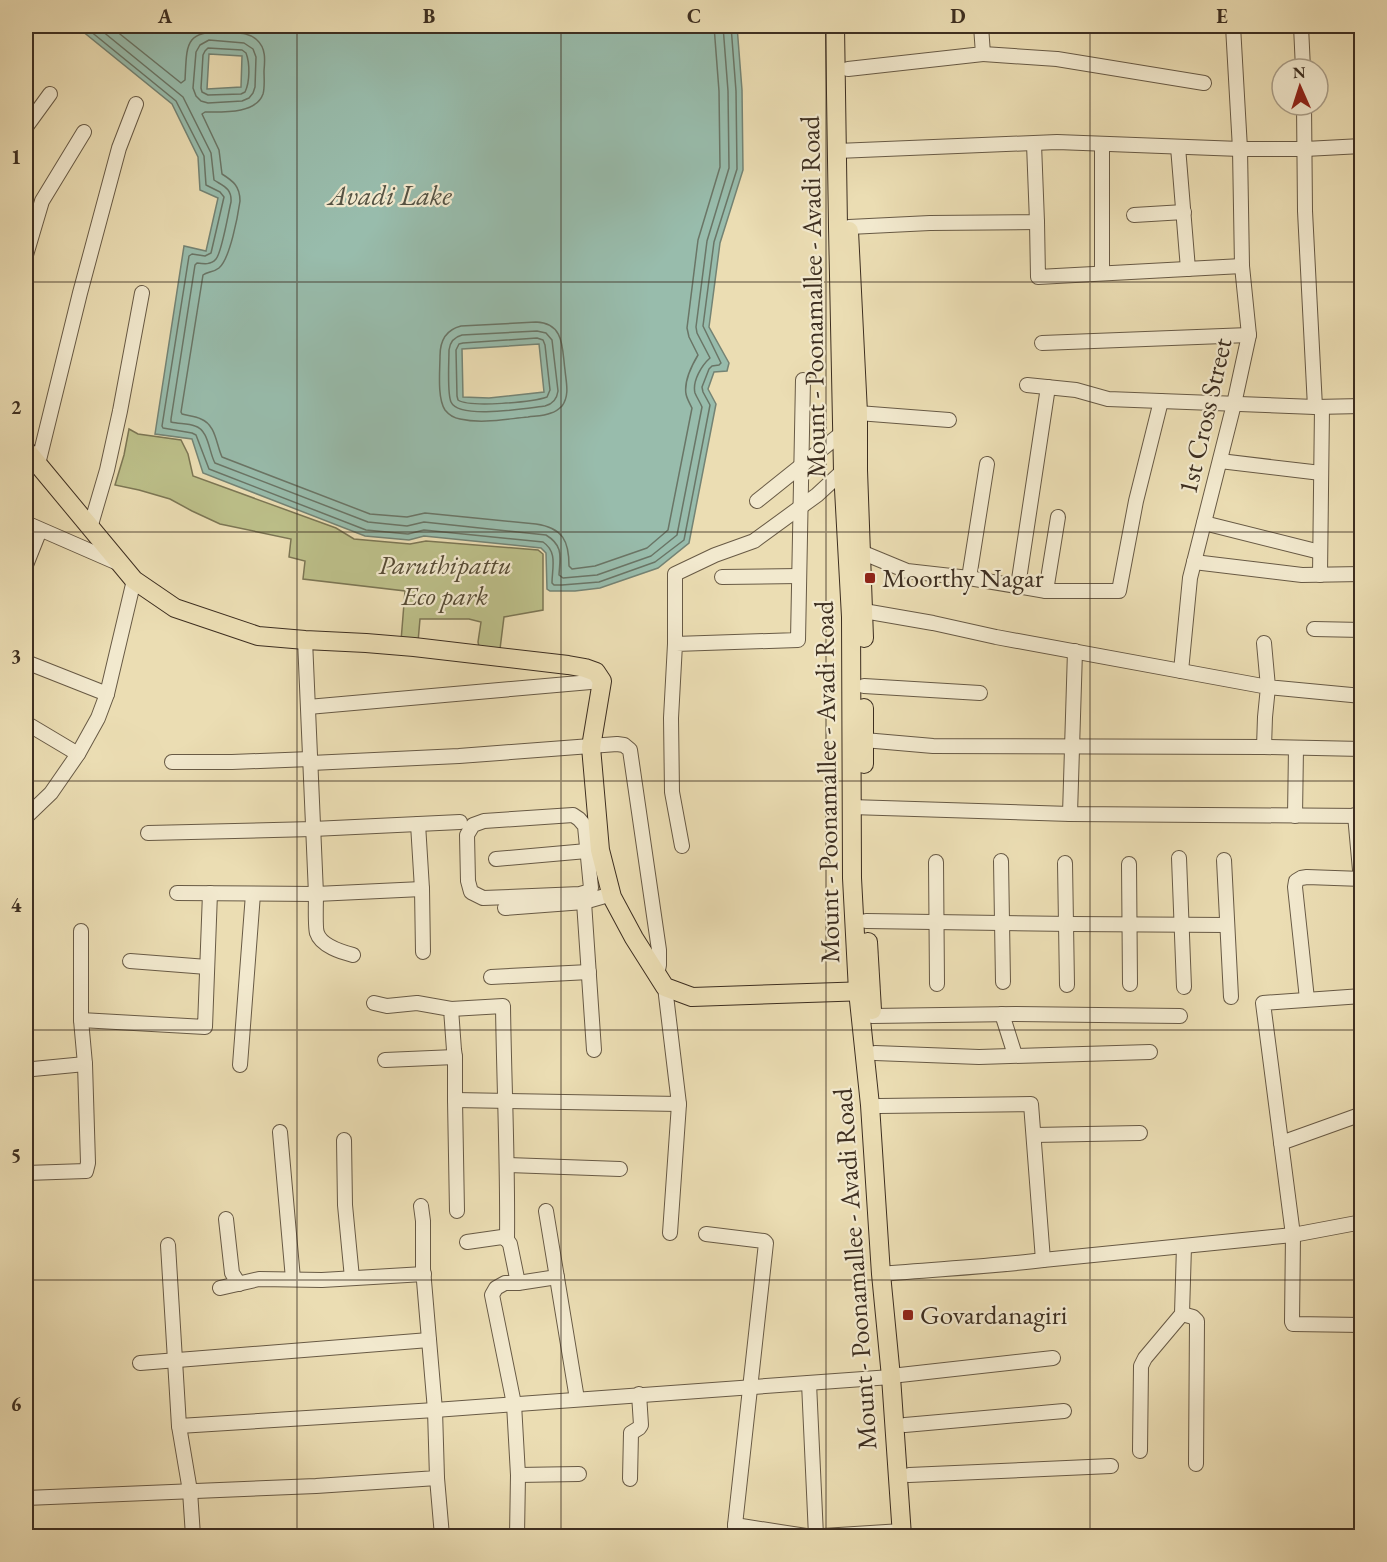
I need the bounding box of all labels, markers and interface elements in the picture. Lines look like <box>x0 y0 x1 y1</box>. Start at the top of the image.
text: A <box>157 3 173 29</box>
text: B <box>423 3 435 29</box>
text: C <box>687 3 701 29</box>
text: D <box>950 3 966 29</box>
text: E <box>1216 3 1228 29</box>
north arrow <box>1270 57 1330 117</box>
text: N <box>1292 62 1306 83</box>
street label: Mount - Poonamallee - Avadi Road <box>792 115 833 479</box>
text: 1 <box>11 144 21 170</box>
water label: Avadi Lake <box>326 177 452 213</box>
street label: 1st Cross Street <box>1170 334 1240 497</box>
text: 2 <box>11 394 22 420</box>
park label: Paruthipattu Eco park <box>378 547 512 613</box>
place label: Moorthy Nagar <box>882 560 1044 595</box>
marker: Moorthy Nagar <box>863 571 877 585</box>
street label: Mount - Poonamallee - Avadi Road <box>806 600 847 964</box>
text: 3 <box>11 643 21 669</box>
text: 4 <box>11 892 22 918</box>
street label: Mount - Poonamallee - Avadi Road <box>824 1087 885 1451</box>
text: 5 <box>11 1142 21 1168</box>
place label: Govardanagiri <box>920 1297 1068 1332</box>
marker: Govardanagiri <box>901 1308 915 1322</box>
text: 6 <box>11 1391 22 1417</box>

